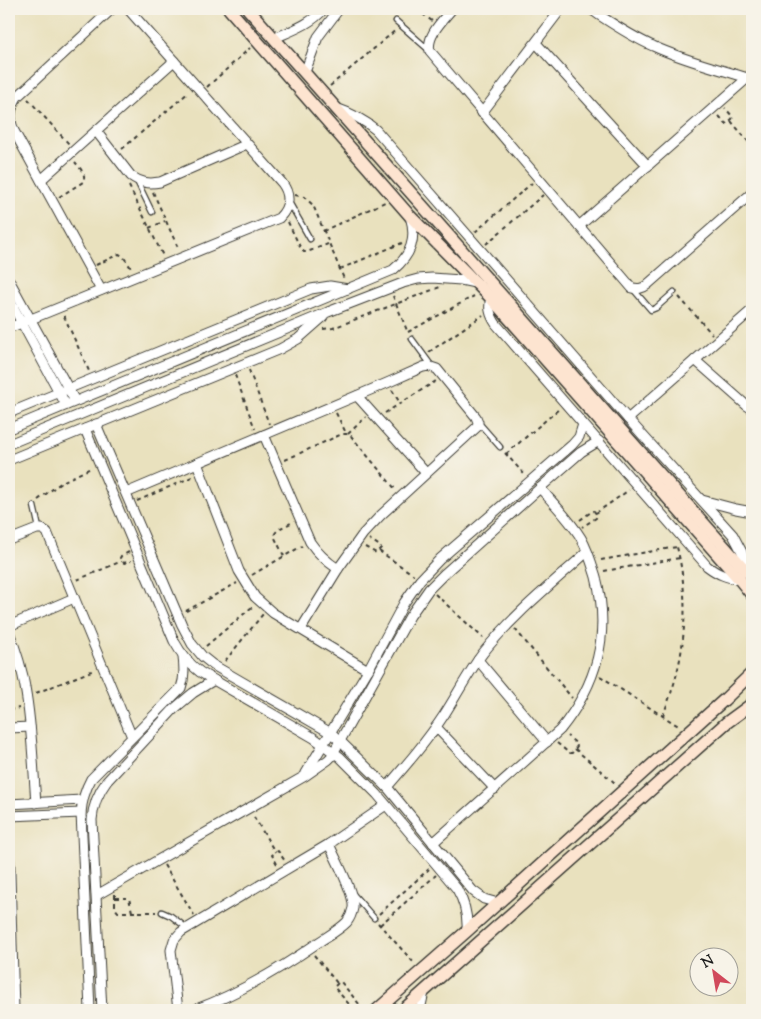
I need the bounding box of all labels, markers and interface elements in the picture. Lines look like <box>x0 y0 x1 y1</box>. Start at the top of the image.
north arrow <box>688 946 738 996</box>
text: N <box>698 951 718 974</box>

